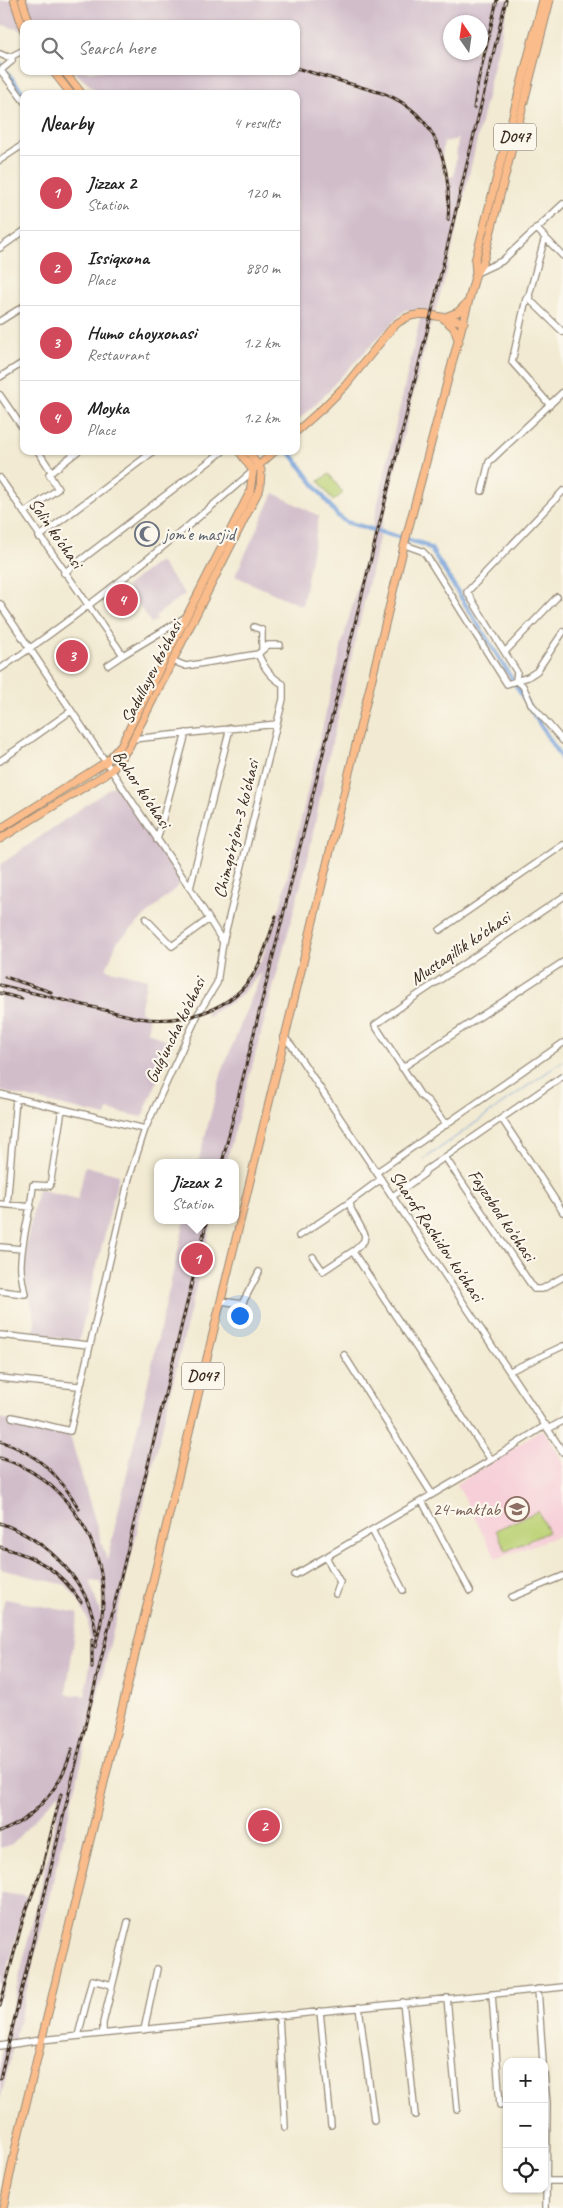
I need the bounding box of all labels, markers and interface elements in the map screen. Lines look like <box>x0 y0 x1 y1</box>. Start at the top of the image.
north arrow <box>443 15 488 60</box>
search box <box>20 20 300 75</box>
icon: search <box>38 34 66 62</box>
text: Search here <box>78 36 155 60</box>
text: Nearby <box>40 110 93 136</box>
text: 4 results <box>233 113 280 133</box>
road number: D047 <box>494 124 536 150</box>
text: Jizzax 2 <box>87 171 136 195</box>
text: 1 <box>52 183 60 203</box>
text: 120 m <box>246 183 280 203</box>
text: Station <box>87 195 129 215</box>
text: Issiqxona <box>87 246 149 270</box>
text: 2 <box>52 258 60 278</box>
text: 880 m <box>246 258 280 278</box>
text: Place <box>87 270 115 290</box>
text: Humo choyxonasi <box>87 321 197 345</box>
text: 3 <box>52 333 60 353</box>
text: 1.2 km <box>243 333 280 353</box>
text: Restaurant <box>87 345 149 365</box>
text: Moyka <box>87 396 129 420</box>
text: 4 <box>52 408 60 428</box>
text: 1.2 km <box>243 408 280 428</box>
text: Place <box>87 420 115 440</box>
street label: Solin ko'chasi <box>24 494 90 575</box>
mosque icon: jom'e masjid <box>134 521 160 547</box>
place label: jom'e masjid <box>162 523 238 545</box>
pin: 4 <box>106 581 138 619</box>
street label: Sadullayev ko'chasi <box>116 614 188 727</box>
pin: 3 <box>56 637 88 675</box>
street label: Bahor ko'chasi <box>108 746 178 835</box>
street label: Chimqo'rg'on-3 ko'chasi <box>208 755 264 900</box>
street label: Mustaqillik ko'chasi <box>406 905 517 990</box>
street label: Gulg'uncha ko'chasi <box>140 971 211 1086</box>
popup <box>154 1159 239 1224</box>
street label: Fayzobod ko'chasi <box>463 1165 542 1267</box>
street label: Sharof Rashidov ko'chasi <box>385 1166 490 1308</box>
text: Jizzax 2 <box>172 1170 221 1194</box>
text: Station <box>172 1194 213 1214</box>
pin: 1 <box>181 1240 213 1278</box>
your location <box>227 1303 253 1329</box>
road number: D047 <box>182 1362 224 1390</box>
school or university icon: 24-maktab <box>504 1496 530 1522</box>
place label: 24-maktab <box>432 1498 501 1520</box>
pin: 2 <box>248 1807 280 1845</box>
map controls <box>503 2058 548 2193</box>
button: + <box>503 2058 548 2103</box>
button: − <box>503 2103 548 2148</box>
button: locate <box>503 2148 548 2193</box>

